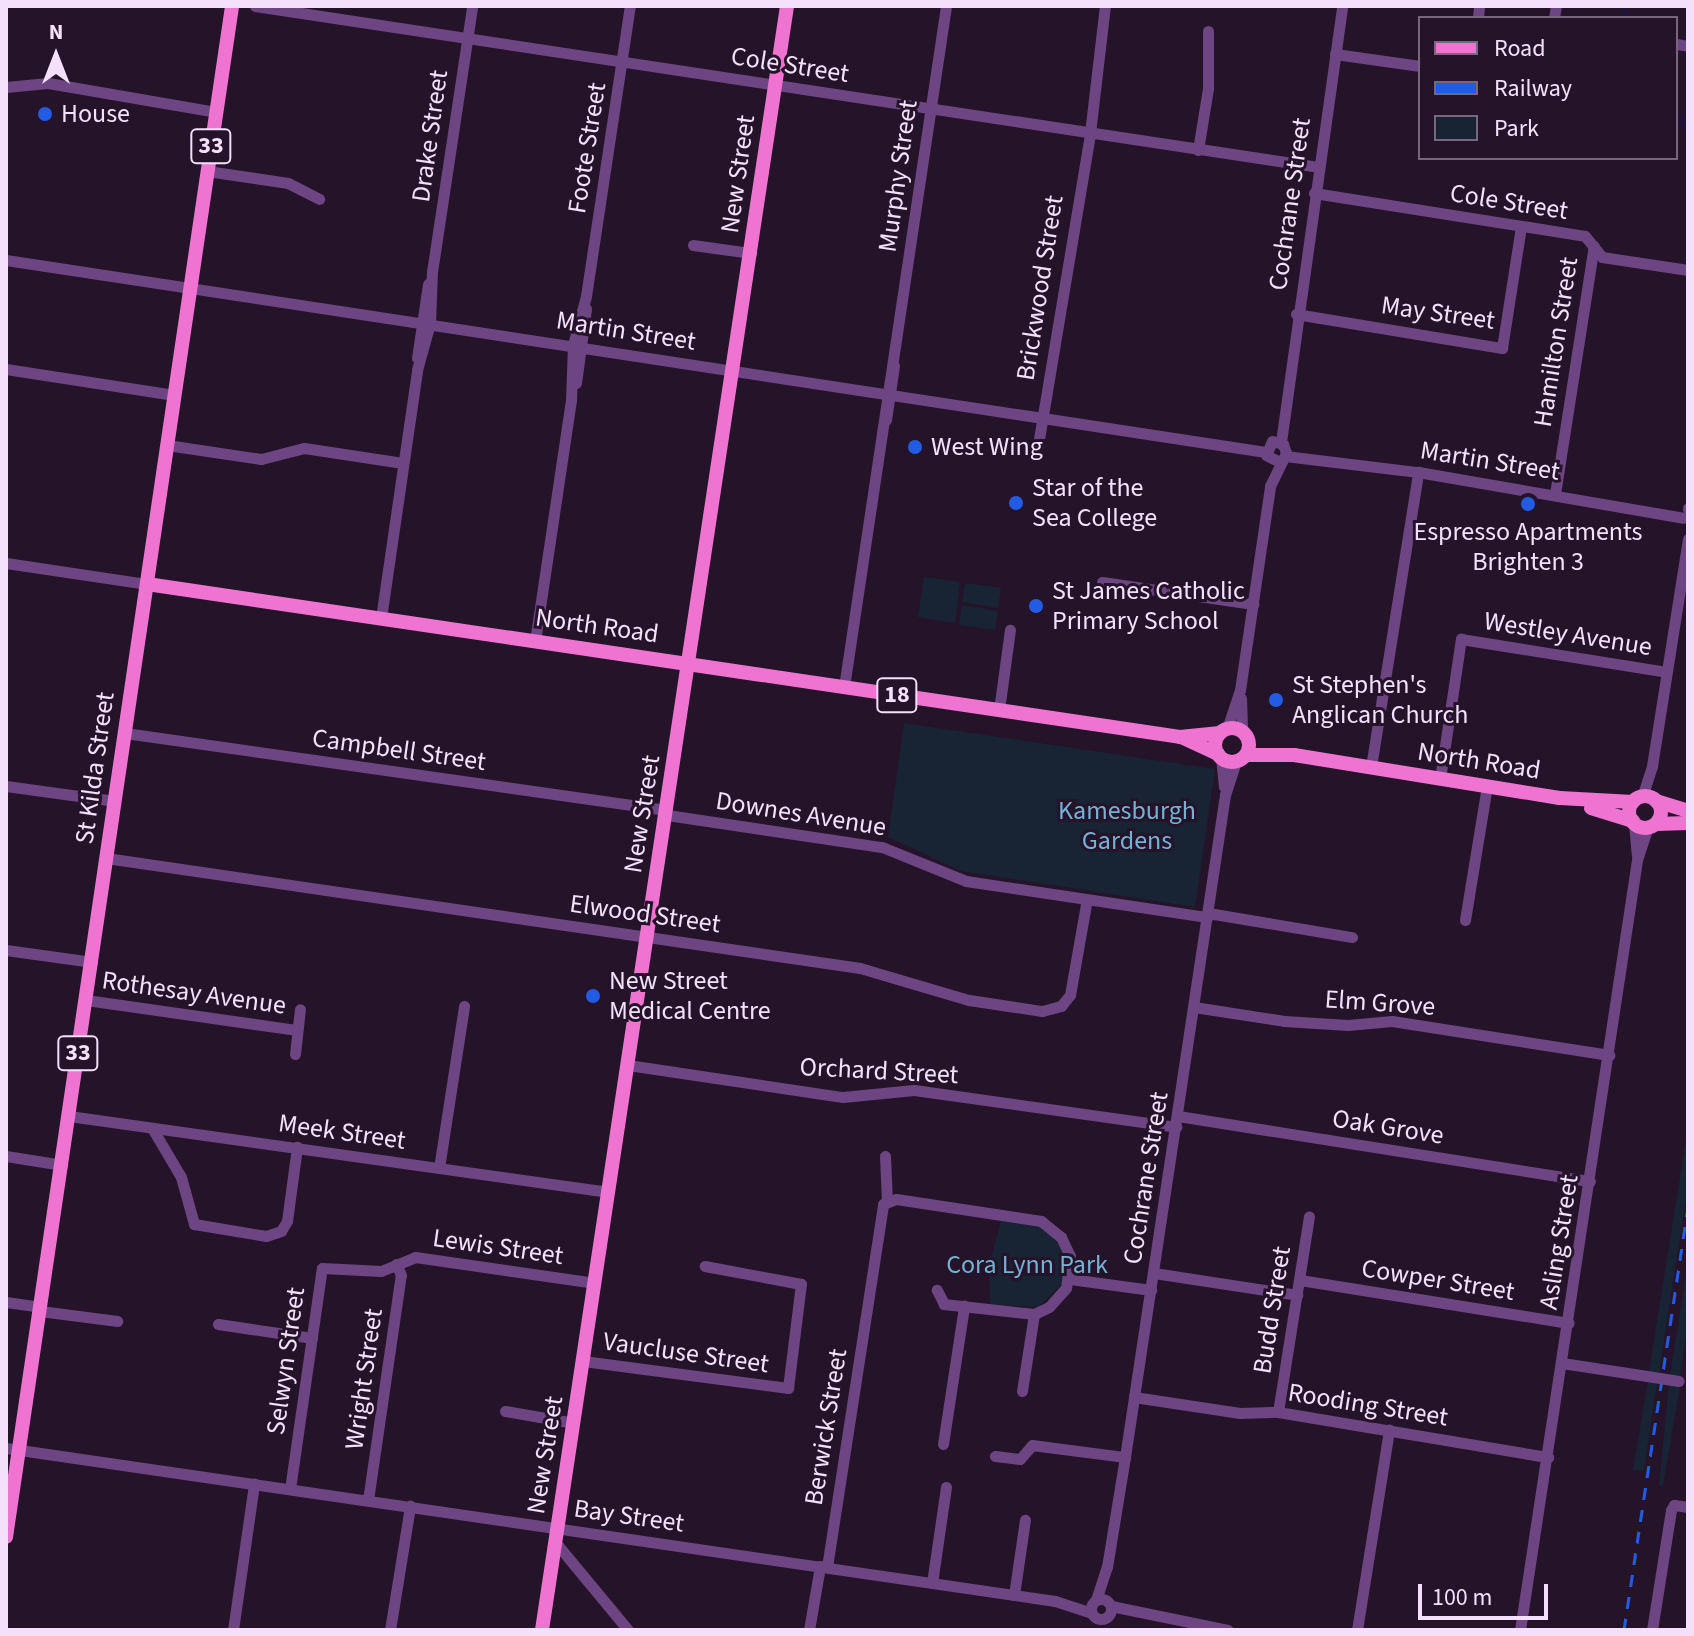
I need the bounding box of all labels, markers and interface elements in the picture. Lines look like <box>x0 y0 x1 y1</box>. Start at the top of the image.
north arrow <box>16 16 96 96</box>
text: N <box>49 16 63 48</box>
legend <box>1418 16 1678 160</box>
text: Road <box>1494 31 1546 66</box>
street label: Cole Street <box>729 40 851 90</box>
street label: Drake Street <box>405 68 455 204</box>
text: Railway <box>1494 71 1572 106</box>
street label: Foote Street <box>561 80 613 216</box>
place label: House <box>61 98 130 130</box>
street label: Murphy Street <box>872 98 924 254</box>
marker: House <box>36 105 54 123</box>
text: Park <box>1494 111 1539 146</box>
street label: New Street <box>714 113 762 235</box>
street label: Cochrane Street <box>1262 116 1318 292</box>
road number: 33 <box>189 126 233 166</box>
street label: Cole Street <box>1448 177 1570 227</box>
street label: Brickwood Street <box>1010 193 1070 383</box>
street label: Hamilton Street <box>1527 255 1585 429</box>
street label: May Street <box>1379 290 1497 336</box>
street label: Martin Street <box>554 305 698 357</box>
place label: West Wing <box>931 431 1043 463</box>
street label: Martin Street <box>1418 435 1562 487</box>
marker: West Wing <box>906 438 924 456</box>
place label: Star of the Sea College <box>1032 472 1157 534</box>
marker: Star of the Sea College <box>1007 494 1025 512</box>
marker: Espresso Apartments Brighten 3 <box>1519 495 1537 513</box>
place label: Espresso Apartments Brighten 3 <box>1414 516 1642 578</box>
place label: St James Catholic Primary School <box>1052 575 1245 636</box>
marker: St James Catholic Primary School <box>1027 597 1045 615</box>
street label: North Road <box>533 602 661 650</box>
street label: Westley Avenue <box>1482 605 1654 663</box>
place label: St Stephen's Anglican Church <box>1292 669 1468 730</box>
road number: 18 <box>875 675 919 715</box>
street label: St Kilda Street <box>69 690 121 846</box>
marker: St Stephen's Anglican Church <box>1267 691 1285 709</box>
street label: Campbell Street <box>310 722 488 778</box>
street label: North Road <box>1415 736 1543 786</box>
street label: New Street <box>617 753 667 875</box>
street label: Downes Avenue <box>714 785 888 843</box>
park label: Kamesburgh Gardens <box>1058 795 1196 856</box>
street label: Elwood Street <box>568 888 722 940</box>
street label: Rothesay Avenue <box>100 965 288 1021</box>
place label: New Street Medical Centre <box>609 965 771 1026</box>
street label: Elm Grove <box>1324 984 1436 1022</box>
marker: New Street Medical Centre <box>584 987 602 1005</box>
road number: 33 <box>56 1033 100 1073</box>
street label: Orchard Street <box>799 1051 959 1091</box>
street label: Cochrane Street <box>1117 1090 1175 1266</box>
street label: Oak Grove <box>1330 1103 1446 1151</box>
street label: Meek Street <box>277 1108 407 1156</box>
street label: Asling Street <box>1533 1172 1585 1312</box>
street label: Lewis Street <box>431 1222 565 1272</box>
street label: Budd Street <box>1247 1244 1297 1376</box>
park label: Cora Lynn Park <box>946 1249 1108 1281</box>
street label: Cowper Street <box>1359 1253 1517 1307</box>
street label: Selwyn Street <box>260 1285 312 1437</box>
street label: Wright Street <box>339 1306 389 1452</box>
street label: Vaucluse Street <box>601 1326 771 1380</box>
street label: Berwick Street <box>798 1347 854 1507</box>
street label: Rooding Street <box>1286 1377 1450 1433</box>
street label: New Street <box>520 1394 570 1516</box>
street label: Bay Street <box>572 1493 686 1539</box>
scale bar <box>1422 1568 1552 1618</box>
text: 100 m <box>1432 1580 1492 1615</box>

